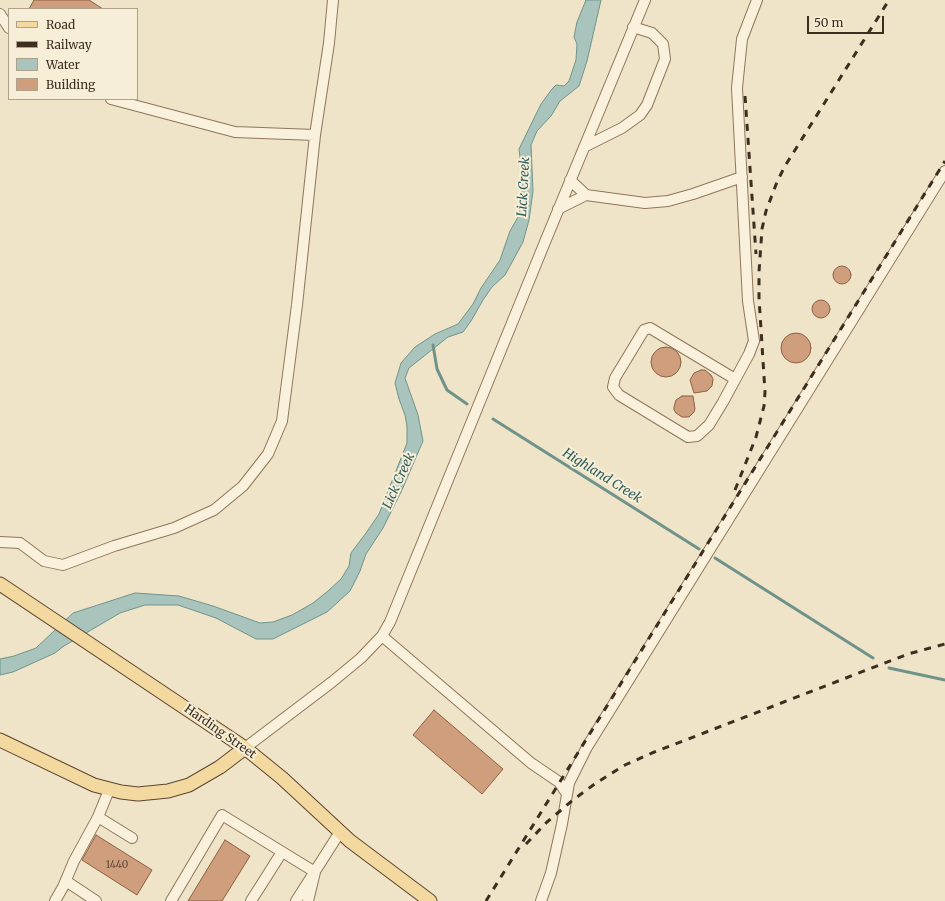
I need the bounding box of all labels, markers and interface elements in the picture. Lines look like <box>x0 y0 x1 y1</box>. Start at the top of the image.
legend <box>8 8 138 100</box>
scale bar <box>809 8 886 34</box>
text: 50 m <box>814 15 843 30</box>
text: Road <box>46 17 75 32</box>
text: Railway <box>46 37 92 52</box>
text: Water <box>46 57 80 72</box>
text: Building <box>46 77 95 92</box>
water label: Lick Creek <box>515 157 533 217</box>
water label: Highland Creek <box>559 445 645 507</box>
water label: Lick Creek <box>380 451 418 511</box>
street label: Harding Street <box>181 702 259 762</box>
house number: 1440 <box>106 859 128 871</box>

